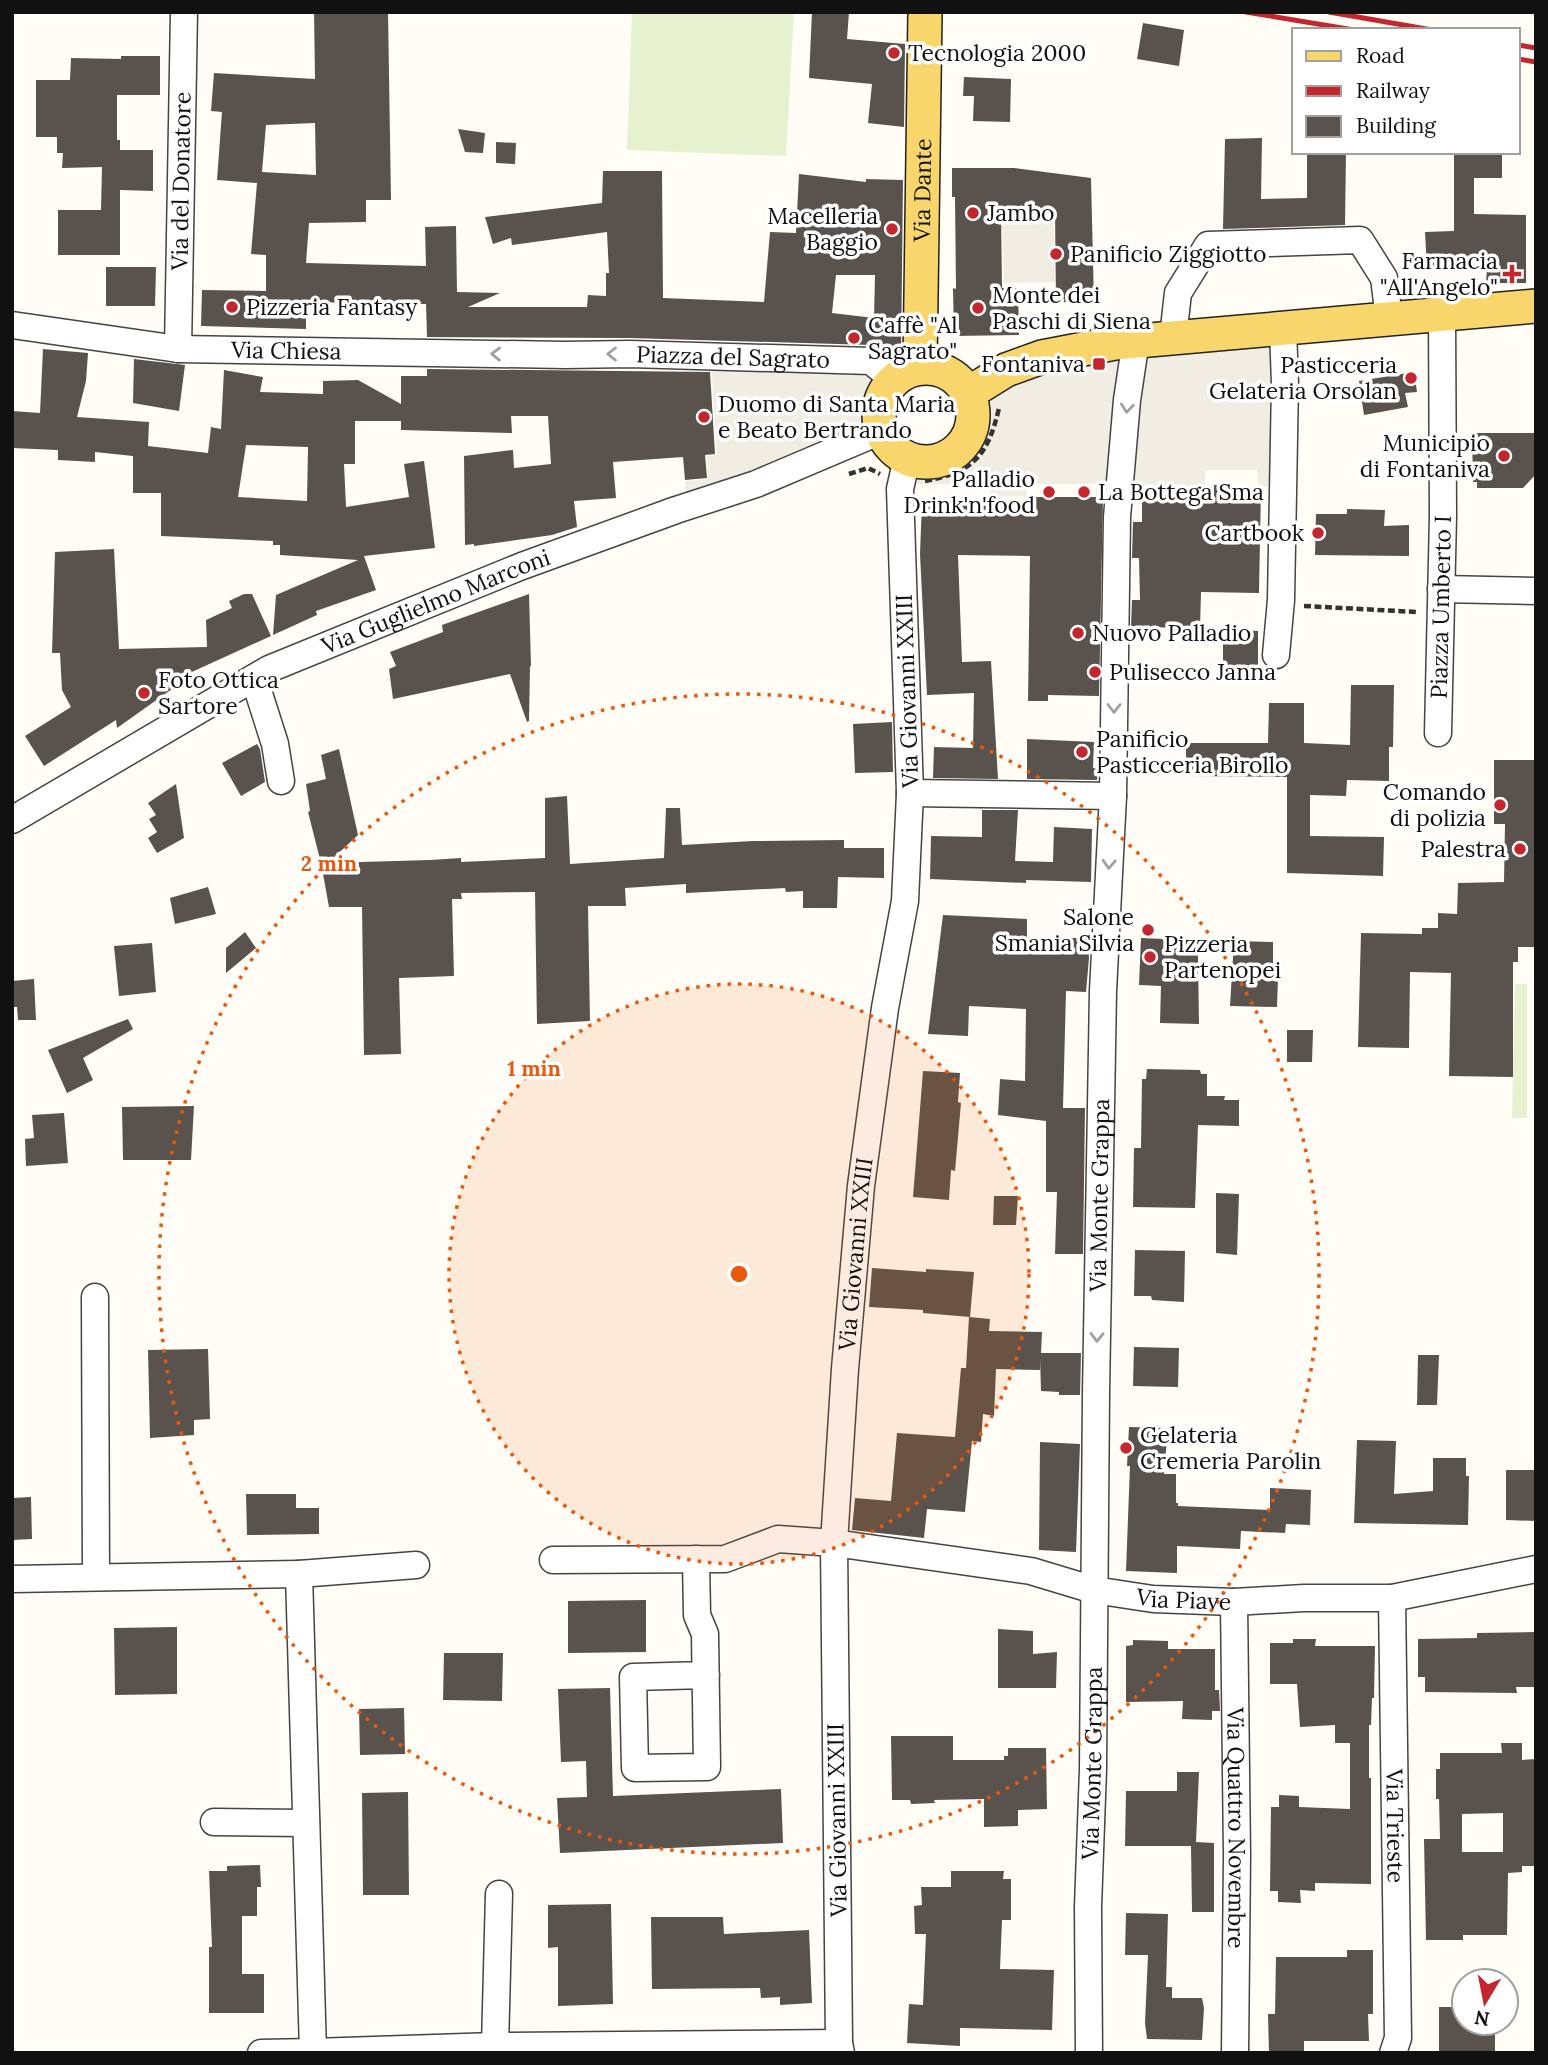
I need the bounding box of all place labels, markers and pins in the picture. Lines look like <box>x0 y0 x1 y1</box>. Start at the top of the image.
place label: Tecnologia 2000 <box>908 38 1086 67</box>
marker: Tecnologia 2000 <box>886 45 902 61</box>
place label: Jambo <box>986 198 1055 227</box>
place label: Macelleria Baggio <box>767 201 878 256</box>
marker: Jambo <box>965 205 981 221</box>
marker: Macelleria Baggio <box>884 221 900 237</box>
place label: Panificio Ziggiotto <box>1070 239 1266 268</box>
marker: Panificio Ziggiotto <box>1048 246 1064 262</box>
place label: Farmacia "All'Angelo" <box>1380 246 1498 301</box>
marker: Farmacia "All'Angelo" <box>1504 266 1520 282</box>
place label: Monte dei Paschi di Siena <box>992 280 1151 335</box>
place label: Pizzeria Fantasy <box>246 292 418 321</box>
marker: Pizzeria Fantasy <box>224 299 240 315</box>
marker: Monte dei Paschi di Siena <box>970 300 986 316</box>
place label: Caffè "Al Sagrato" <box>868 310 958 365</box>
marker: Caffè "Al Sagrato" <box>846 330 862 346</box>
place label: Fontaniva <box>981 349 1085 378</box>
place label: Pasticceria Gelateria Orsolan <box>1209 350 1397 405</box>
marker: Fontaniva <box>1091 356 1107 372</box>
marker: Pasticceria Gelateria Orsolan <box>1403 370 1419 386</box>
place label: Duomo di Santa Maria e Beato Bertrando <box>718 389 956 444</box>
marker: Duomo di Santa Maria e Beato Bertrando <box>696 409 712 425</box>
place label: Municipio di Fontaniva <box>1360 428 1490 483</box>
marker: Municipio di Fontaniva <box>1496 448 1512 464</box>
place label: Palladio Drink'n'food <box>904 464 1035 519</box>
place label: La Bottega Sma <box>1098 477 1264 506</box>
marker: Palladio Drink'n'food <box>1041 484 1057 500</box>
marker: La Bottega Sma <box>1076 484 1092 500</box>
place label: Cartbook <box>1204 518 1305 547</box>
marker: Cartbook <box>1310 525 1326 541</box>
place label: Nuovo Palladio <box>1092 618 1251 647</box>
marker: Nuovo Palladio <box>1070 625 1086 641</box>
place label: Pulisecco Janna <box>1109 657 1276 686</box>
marker: Pulisecco Janna <box>1087 664 1103 680</box>
place label: Foto Ottica Sartore <box>158 665 279 720</box>
marker: Foto Ottica Sartore <box>136 685 152 701</box>
place label: Panificio Pasticceria Birollo <box>1096 724 1289 779</box>
marker: Panificio Pasticceria Birollo <box>1074 744 1090 760</box>
place label: Comando di polizia <box>1383 777 1486 832</box>
marker: Comando di polizia <box>1492 797 1508 813</box>
place label: Palestra <box>1420 834 1506 863</box>
marker: Palestra <box>1512 841 1528 857</box>
place label: Salone Smania Silvia <box>995 902 1134 957</box>
marker: Salone Smania Silvia <box>1140 922 1156 938</box>
place label: Pizzeria Partenopei <box>1164 929 1281 984</box>
marker: Pizzeria Partenopei <box>1142 949 1158 965</box>
centre of rings <box>727 1262 751 1286</box>
place label: Gelateria Cremeria Parolin <box>1140 1420 1321 1475</box>
marker: Gelateria Cremeria Parolin <box>1118 1440 1134 1456</box>

